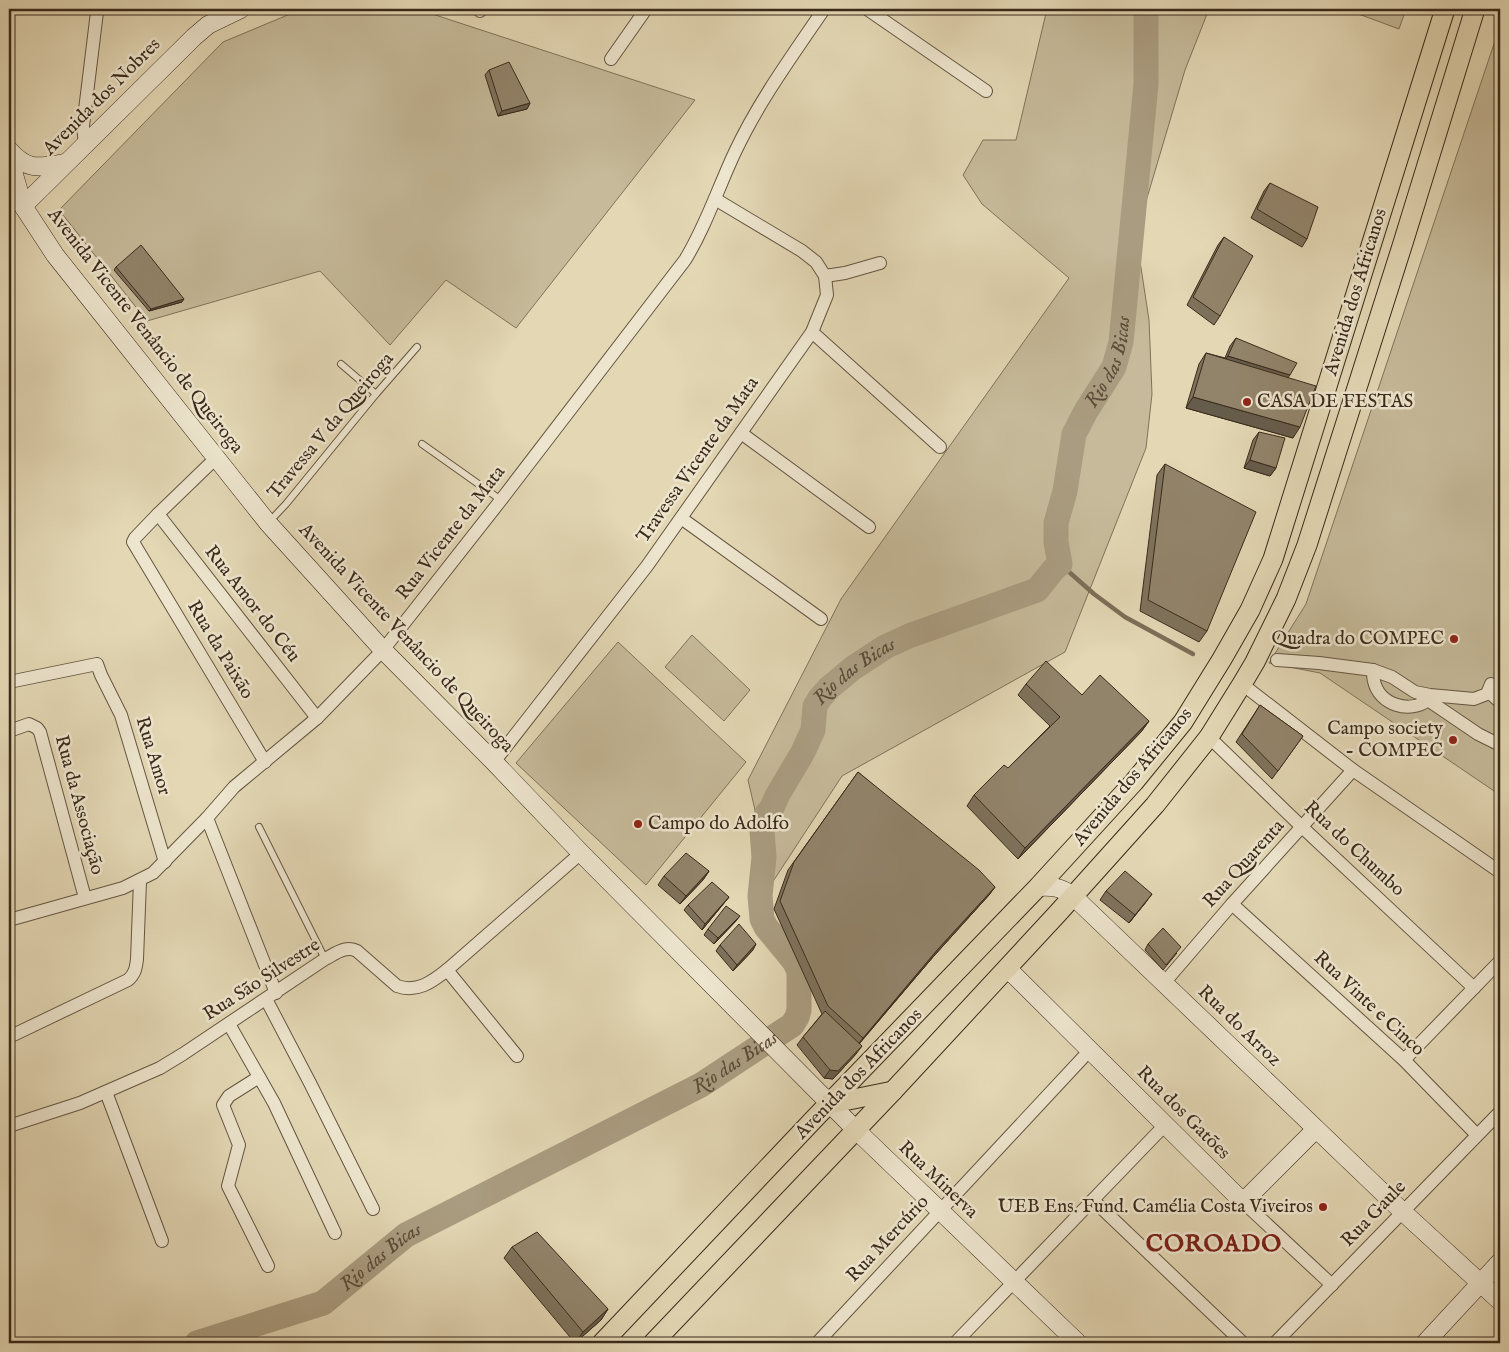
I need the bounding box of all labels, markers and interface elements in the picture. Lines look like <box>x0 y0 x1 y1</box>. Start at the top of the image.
street label: Avenida dos Nobres <box>37 33 166 162</box>
street label: Avenida Vicente Venâncio de Queiroga <box>41 203 249 459</box>
street label: Avenida dos Africanos <box>1319 206 1393 379</box>
water label: Rio das Bicas <box>1079 315 1136 412</box>
street label: Travessa V da Queiroga <box>263 347 400 504</box>
street label: Travessa Vicente da Mata <box>632 372 765 548</box>
place label: CASA DE FESTAS <box>1257 390 1413 414</box>
marker: CASA DE FESTAS <box>1241 396 1253 408</box>
street label: Rua Vicente da Mata <box>391 461 511 605</box>
street label: Avenida Vicente Venâncio de Queiroga <box>293 518 519 758</box>
street label: Rua Amor do Céu <box>199 541 305 667</box>
street label: Rua da Paixão <box>181 596 259 704</box>
place label: Quadra do COMPEC <box>1272 627 1444 651</box>
water label: Rio das Bicas <box>807 632 899 710</box>
marker: Quadra do COMPEC <box>1448 633 1460 645</box>
street label: Avenida dos Africanos <box>1067 703 1198 852</box>
street label: Rua Amor <box>130 714 176 798</box>
place label: Campo society - COMPEC <box>1327 717 1444 763</box>
street label: Rua da Associação <box>49 733 109 877</box>
marker: Campo society - COMPEC <box>1447 734 1459 746</box>
street label: Rua do Chumbo <box>1298 796 1410 902</box>
place label: Campo do Adolfo <box>648 812 789 836</box>
street label: Rua Quarenta <box>1198 814 1290 913</box>
marker: Campo do Adolfo <box>632 818 644 830</box>
street label: Rua São Silvestre <box>199 933 325 1027</box>
street label: Rua Vinte e Cinco <box>1308 946 1430 1062</box>
street label: Rua do Arroz <box>1192 980 1286 1072</box>
street label: Avenida dos Africanos <box>789 1003 928 1145</box>
water label: Rio das Bicas <box>688 1025 783 1100</box>
street label: Rua dos Gatões <box>1131 1061 1235 1165</box>
street label: Rua Minerva <box>893 1136 984 1225</box>
street label: Rua Gaule <box>1336 1175 1412 1252</box>
street label: Rua Mercúrio <box>842 1191 934 1287</box>
place label: UEB Ens. Fund. Camélia Costa Viveiros <box>998 1195 1313 1219</box>
marker: UEB Ens. Fund. Camélia Costa Viveiros <box>1317 1201 1329 1213</box>
water label: Rio das Bicas <box>334 1217 426 1297</box>
district label: COROADO <box>1146 1229 1282 1260</box>

